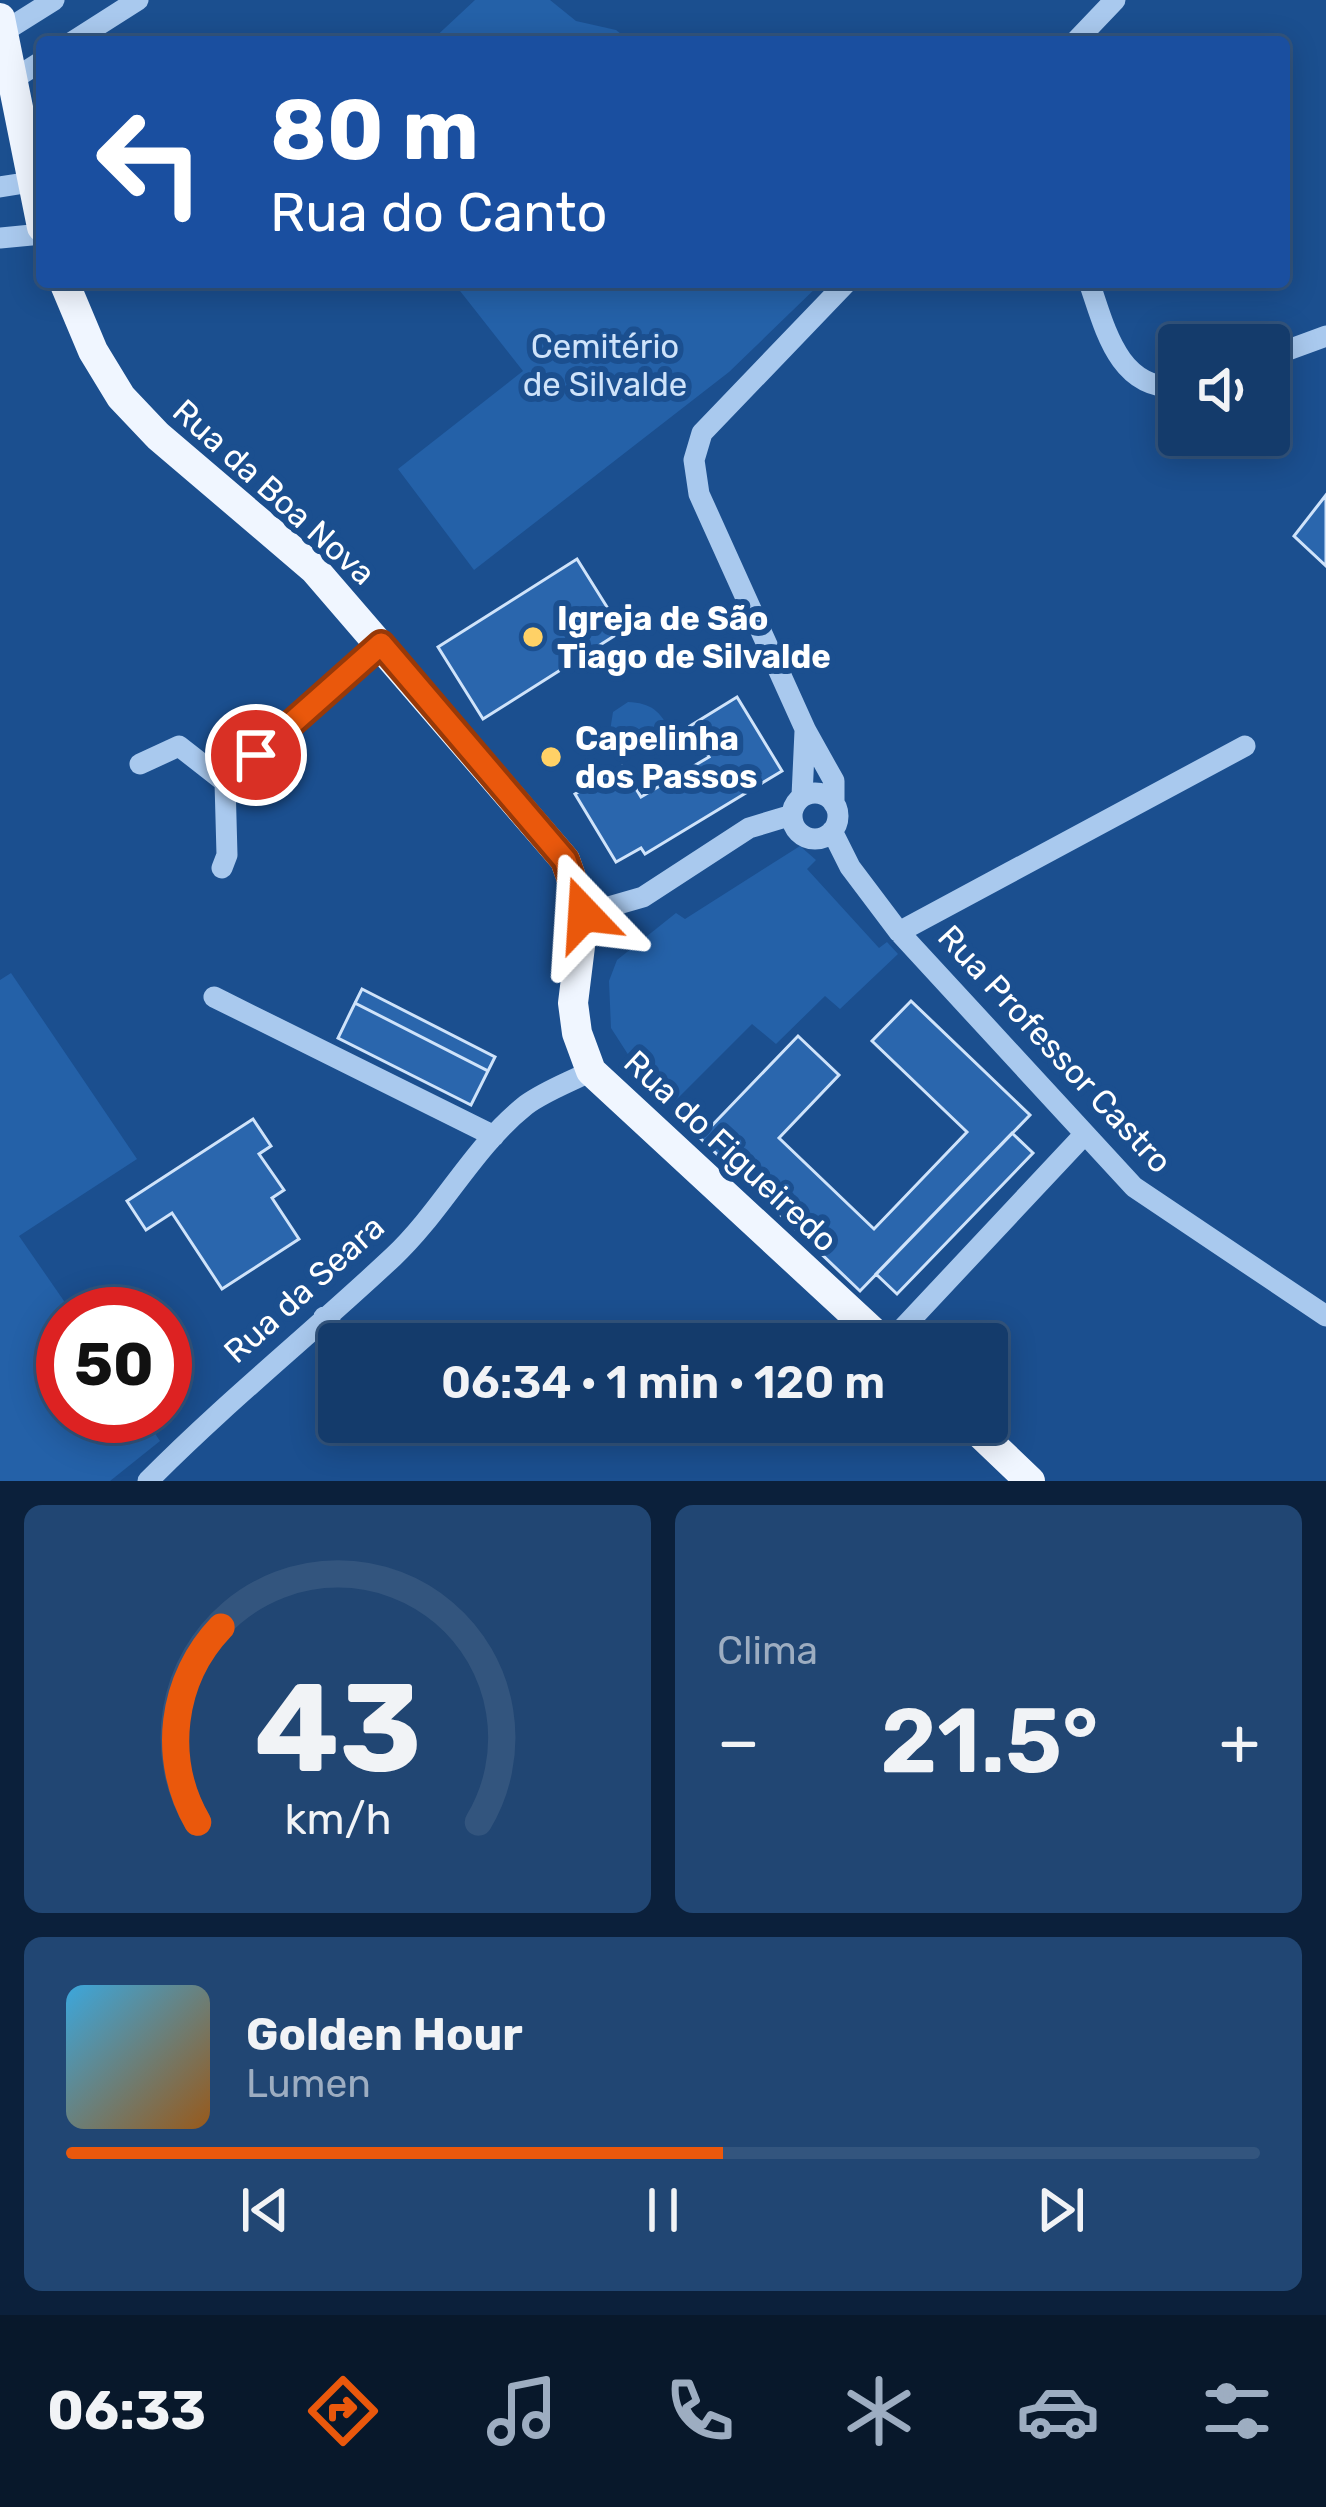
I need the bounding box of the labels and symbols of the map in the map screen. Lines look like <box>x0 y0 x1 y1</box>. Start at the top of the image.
park label: Cemitério de Silvalde <box>523 327 687 404</box>
street label: Rua da Boa Nova <box>165 391 383 593</box>
place label: Igreja de São Tiago de Silvalde <box>557 599 831 676</box>
marker: Igreja de São Tiago de Silvalde <box>520 624 546 650</box>
pin <box>205 704 307 806</box>
place label: Capelinha dos Passos <box>575 719 758 796</box>
marker: Capelinha dos Passos <box>538 744 564 770</box>
position arrow <box>521 851 647 977</box>
street label: Rua Professor Castro <box>930 917 1180 1181</box>
street label: Rua do Figueiredo <box>616 1042 846 1260</box>
street label: Rua da Seara <box>216 1207 392 1371</box>
speed limit sign: 50 <box>36 1287 192 1443</box>

